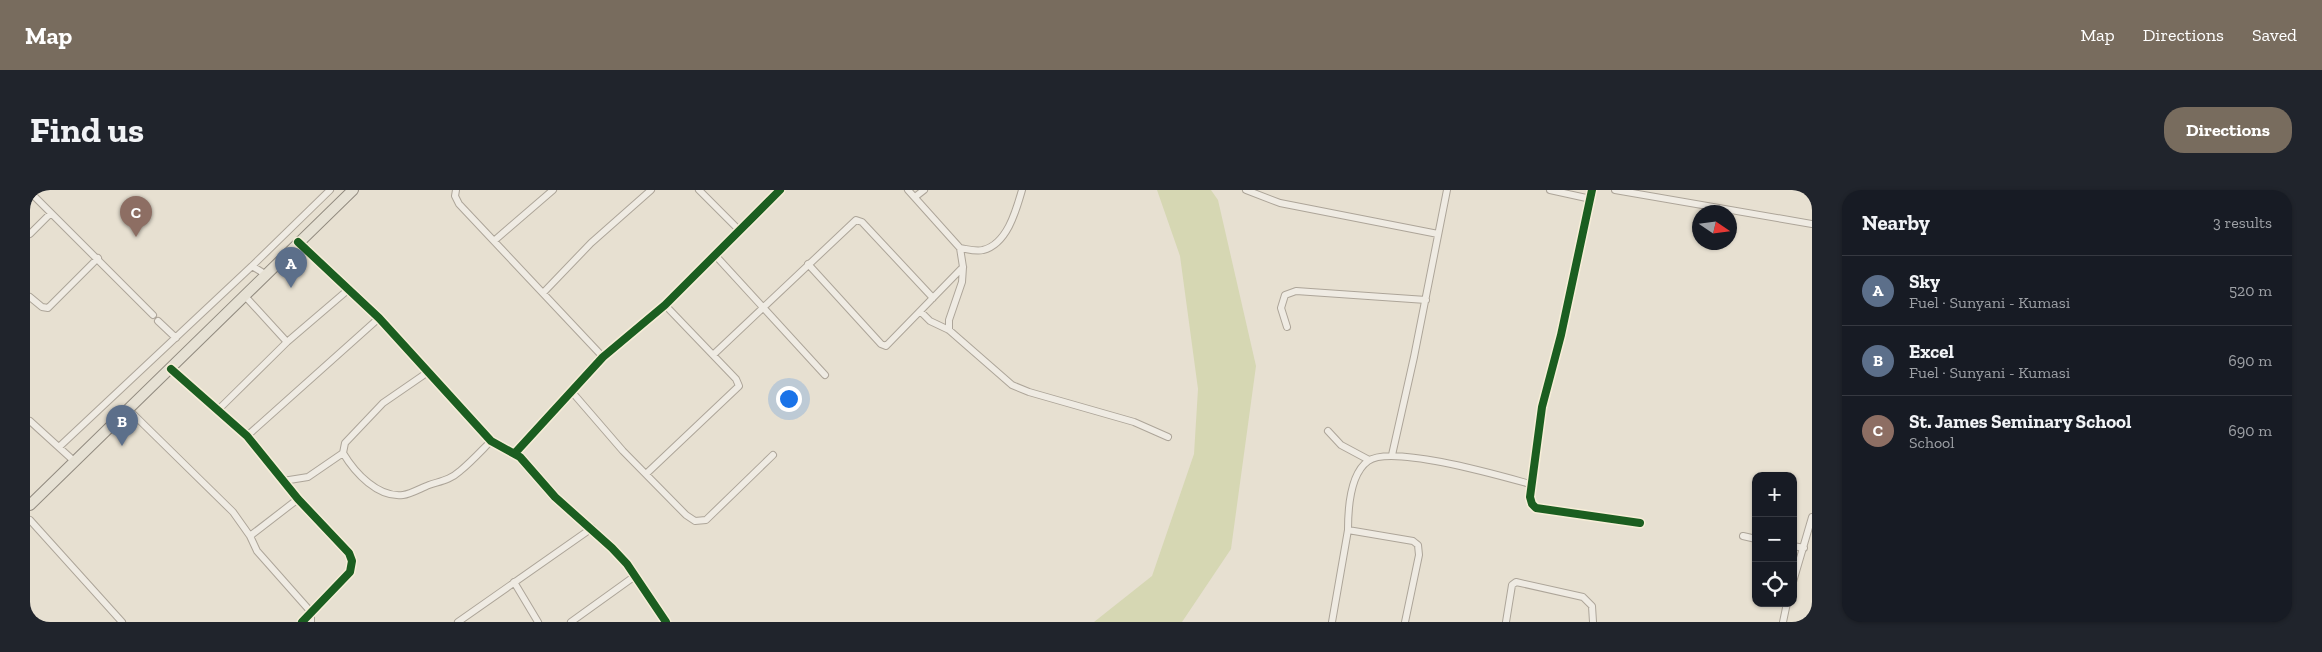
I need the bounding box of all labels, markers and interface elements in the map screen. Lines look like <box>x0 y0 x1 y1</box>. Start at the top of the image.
text: Map <box>25 21 72 50</box>
text: Map <box>2080 24 2115 46</box>
text: Directions <box>2143 24 2224 46</box>
text: Saved <box>2252 24 2297 46</box>
button: Directions <box>2164 107 2292 153</box>
text: Find us <box>30 109 144 151</box>
pin: C <box>120 196 152 237</box>
north arrow <box>1692 205 1737 250</box>
text: Nearby <box>1862 210 1930 235</box>
text: 3 results <box>2213 213 2272 232</box>
pin: A <box>275 247 307 288</box>
text: Sky <box>1909 270 1940 293</box>
text: A <box>1873 281 1884 300</box>
text: 520 m <box>2229 281 2272 300</box>
text: Fuel · Sunyani - Kumasi <box>1909 293 2070 312</box>
text: Excel <box>1909 340 1954 363</box>
text: B <box>1873 351 1883 370</box>
text: 690 m <box>2228 351 2272 370</box>
text: Fuel · Sunyani - Kumasi <box>1909 363 2070 382</box>
your location <box>776 386 802 412</box>
pin: B <box>106 405 138 446</box>
text: St. James Seminary School <box>1909 410 2131 433</box>
text: C <box>1873 421 1883 440</box>
text: 690 m <box>2228 421 2272 440</box>
text: School <box>1909 433 1955 452</box>
map controls <box>1752 472 1797 607</box>
button: + <box>1752 472 1797 517</box>
button: − <box>1752 517 1797 562</box>
button: locate <box>1752 562 1797 607</box>

